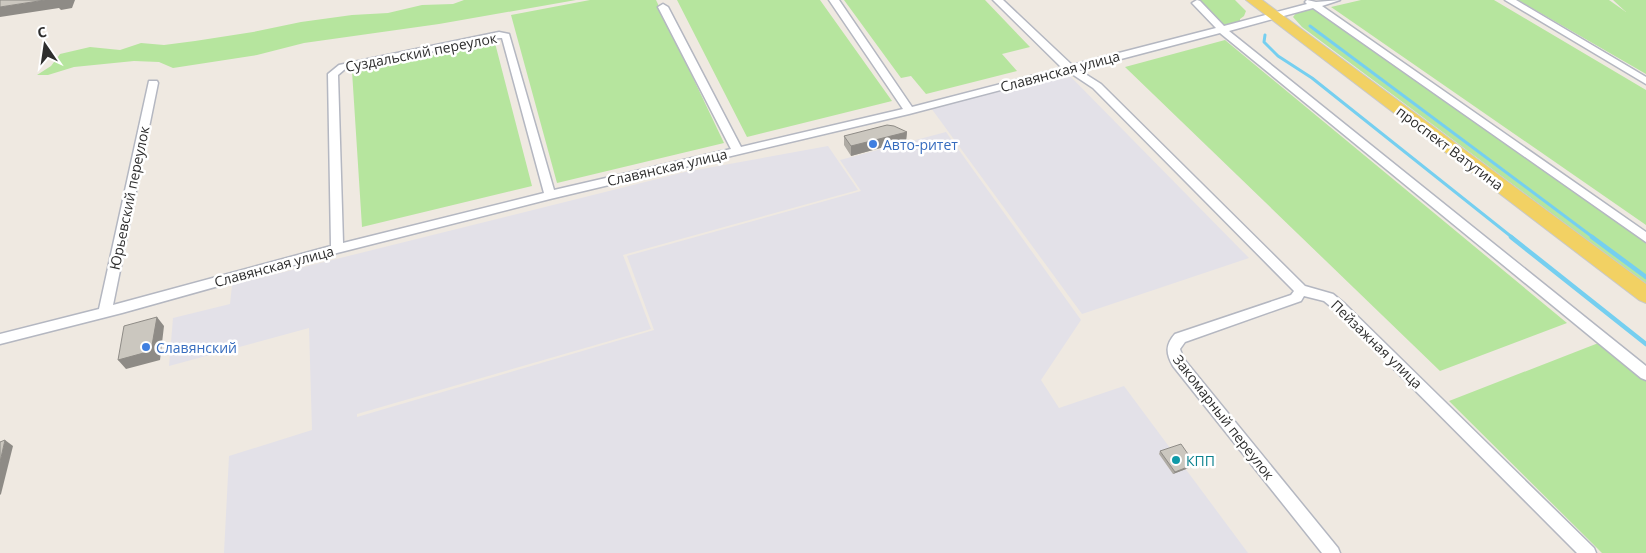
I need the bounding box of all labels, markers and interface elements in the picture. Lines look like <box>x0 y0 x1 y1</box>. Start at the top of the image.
north arrow <box>20 20 70 70</box>
text: С <box>35 22 49 42</box>
street label: Суздальский переулок <box>344 28 499 76</box>
street label: Славянская улица <box>998 46 1122 96</box>
street label: проспект Ватутина <box>1393 102 1507 194</box>
street label: Юрьевский переулок <box>104 124 154 272</box>
place label: Авто-ритет <box>883 135 958 154</box>
marker: Авто-ритет <box>867 138 879 150</box>
street label: Славянская улица <box>605 144 729 190</box>
street label: Славянская улица <box>212 241 336 291</box>
street label: Пейзажная улица <box>1327 295 1427 393</box>
place label: Славянский <box>156 338 237 357</box>
marker: Славянский <box>140 341 152 353</box>
street label: Закомарный переулок <box>1169 350 1279 484</box>
place label: КПП <box>1186 451 1215 470</box>
marker: КПП <box>1170 454 1182 466</box>

